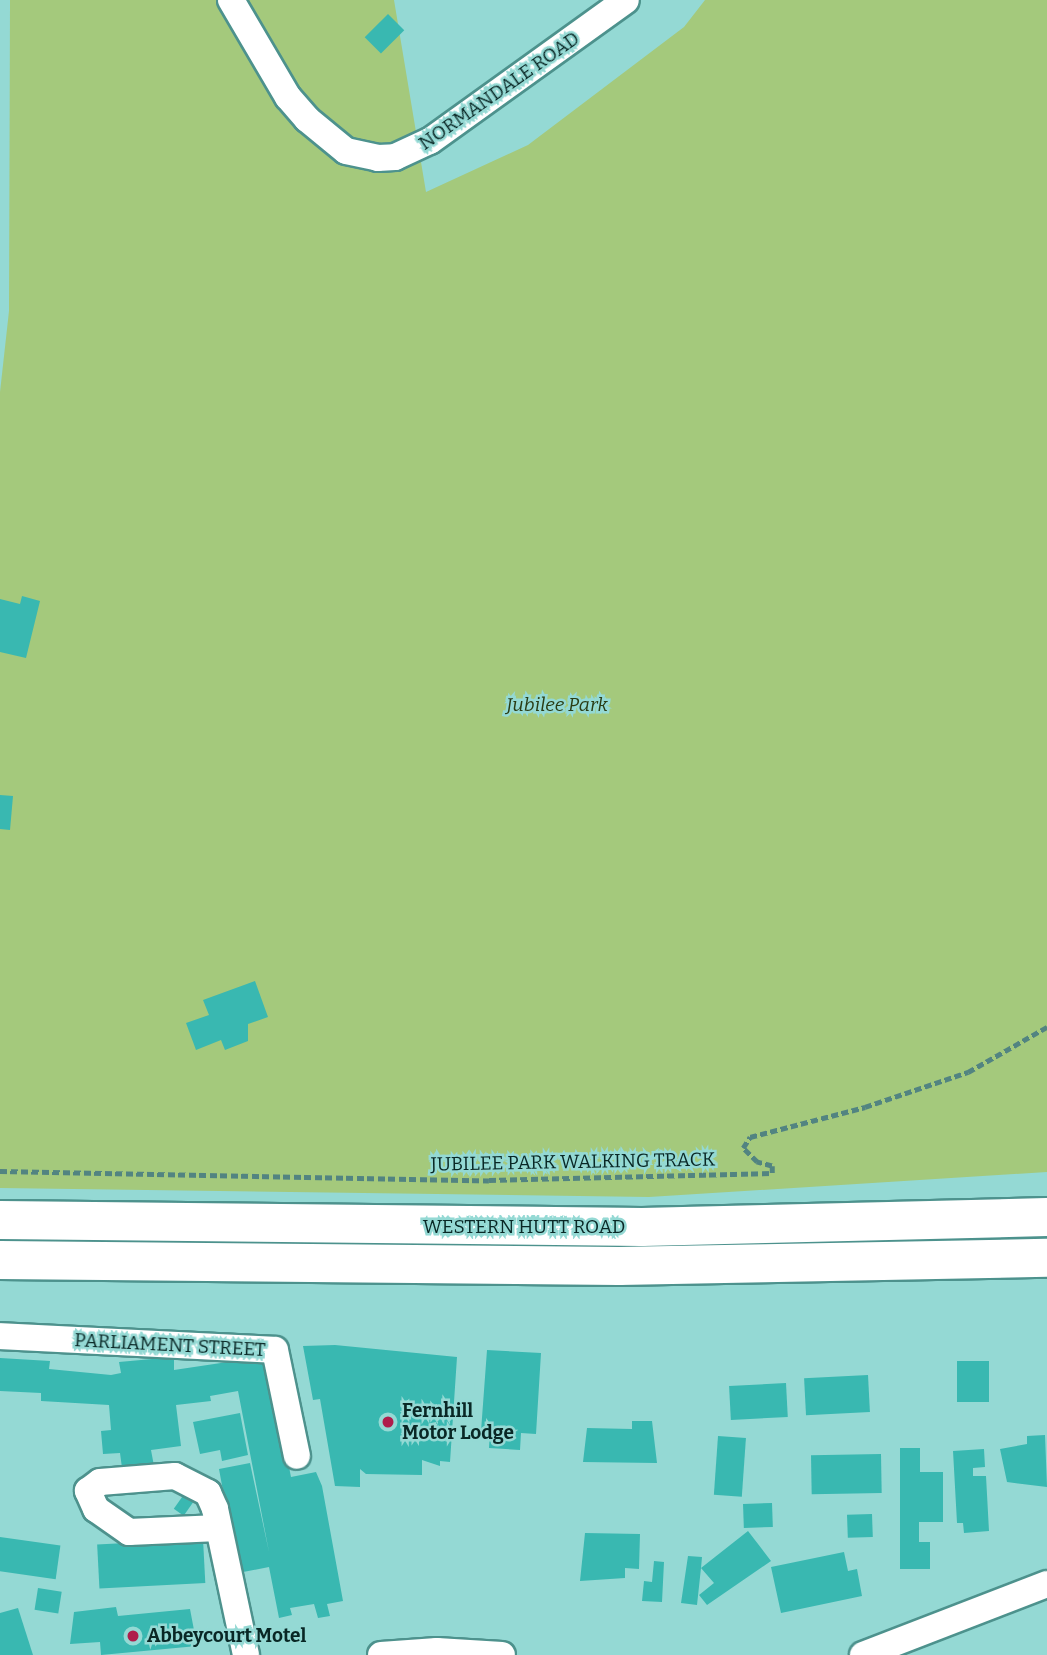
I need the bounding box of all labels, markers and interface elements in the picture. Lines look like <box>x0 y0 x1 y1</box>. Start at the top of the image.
street label: NORMANDALE ROAD <box>414 27 584 155</box>
park label: Jubilee Park <box>506 694 608 716</box>
street label: JUBILEE PARK WALKING TRACK <box>430 1148 716 1176</box>
street label: WESTERN HUTT ROAD <box>423 1216 625 1238</box>
street label: PARLIAMENT STREET <box>74 1329 266 1361</box>
place label: Fernhill Motor Lodge <box>402 1400 514 1444</box>
marker: Fernhill Motor Lodge <box>380 1414 396 1430</box>
place label: Abbeycourt Motel <box>147 1625 306 1647</box>
marker: Abbeycourt Motel <box>125 1628 141 1644</box>

